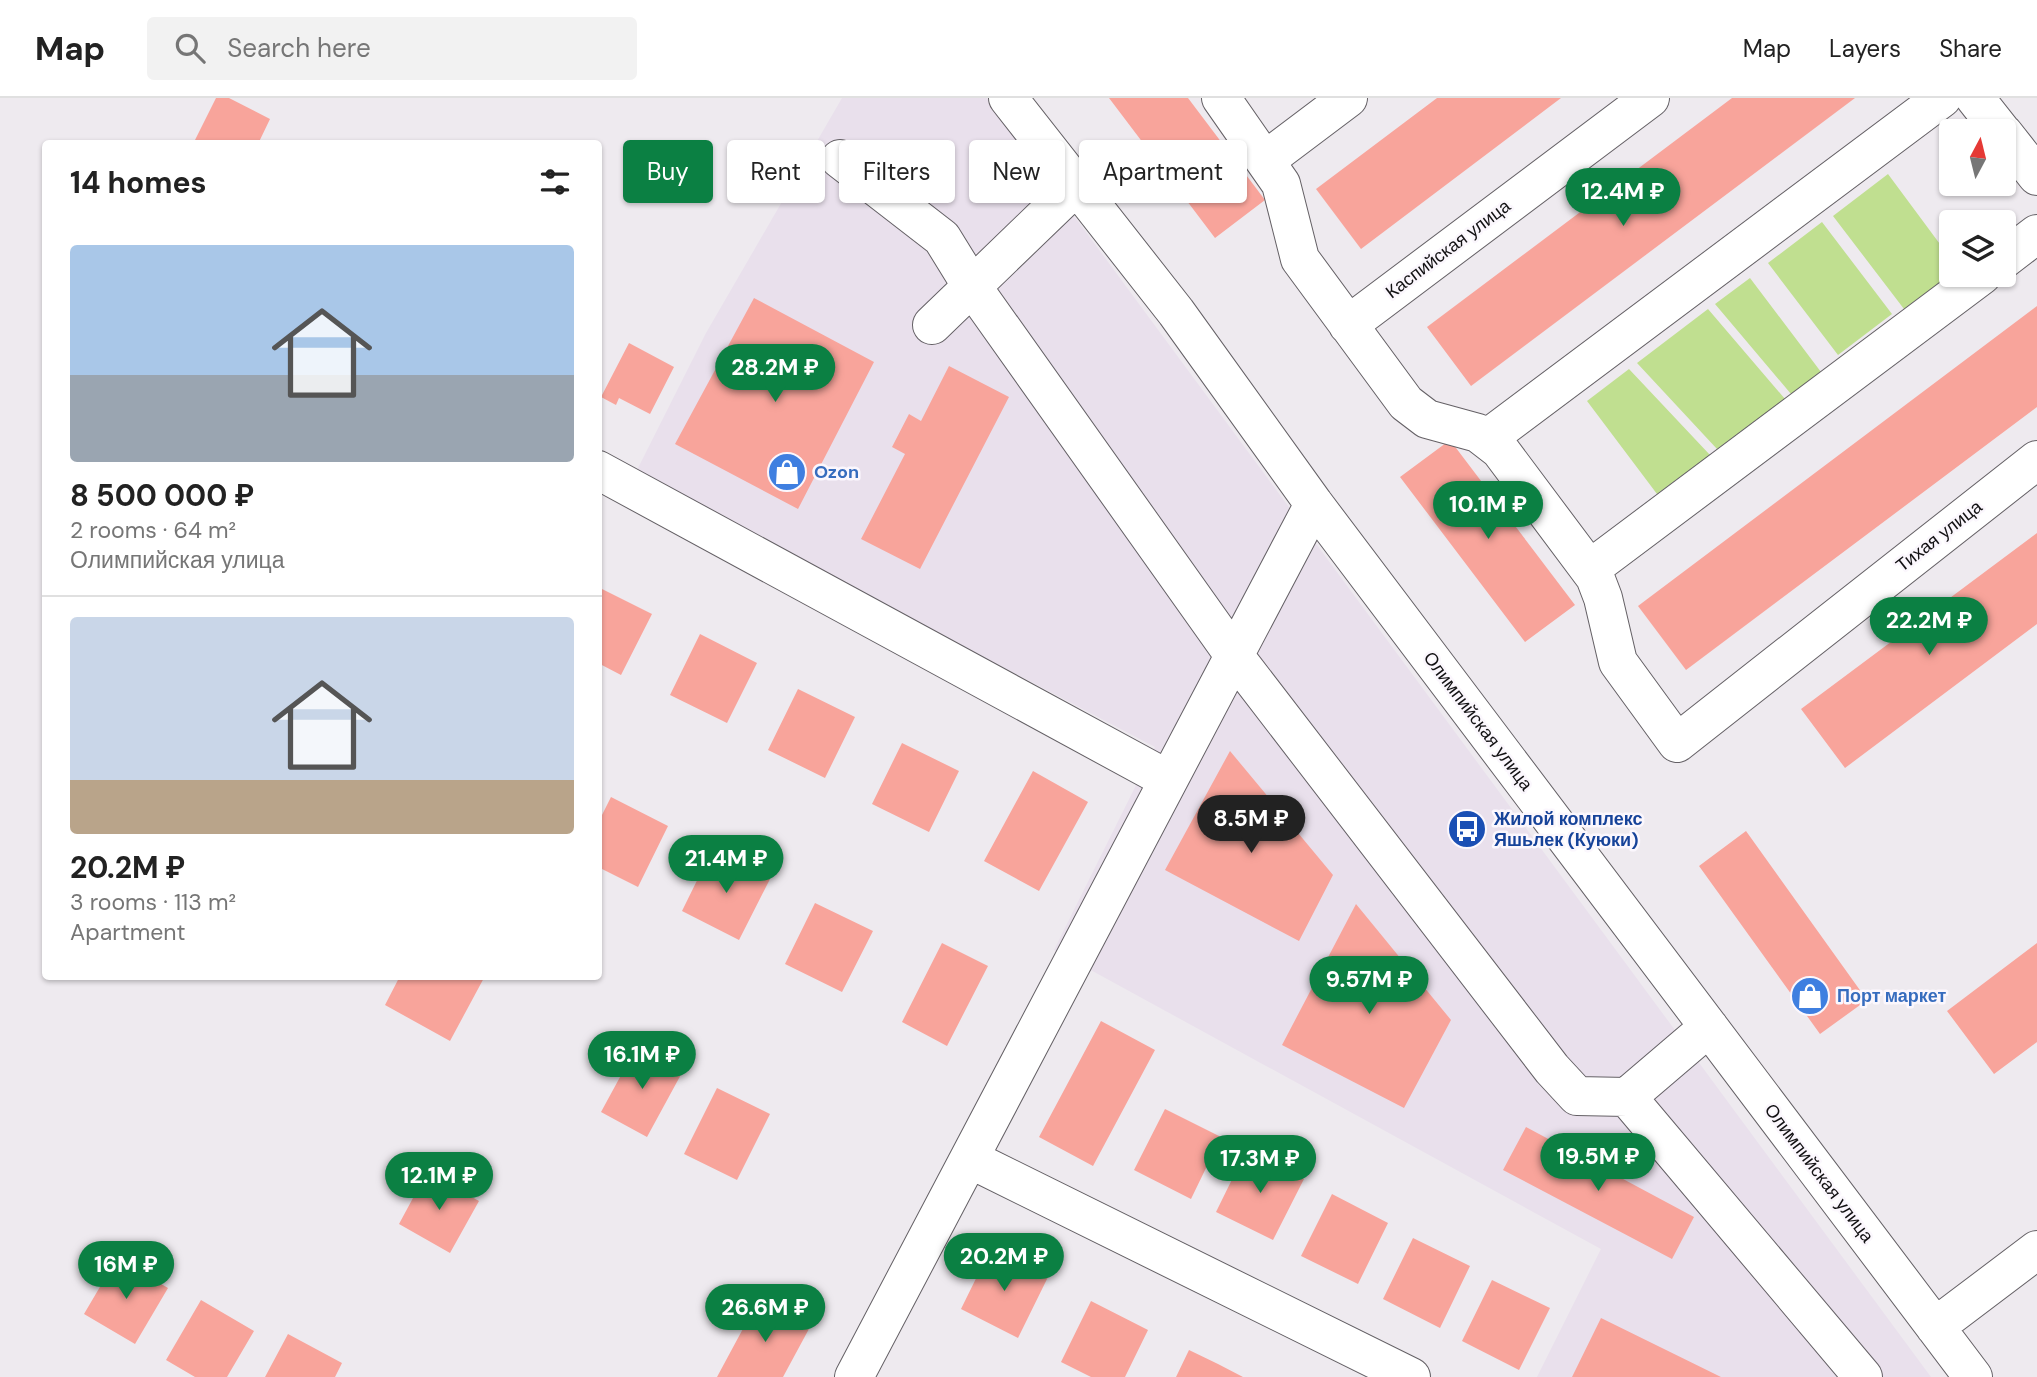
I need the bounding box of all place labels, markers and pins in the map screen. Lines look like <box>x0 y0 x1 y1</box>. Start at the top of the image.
pin: 12.4M ₽ <box>1558 169 1688 228</box>
pin: 28.2M ₽ <box>710 344 840 404</box>
shop icon: Ozon <box>766 451 808 493</box>
place label: Ozon <box>814 460 859 484</box>
pin: 10.1M ₽ <box>1423 482 1553 541</box>
pin: 22.2M ₽ <box>1864 598 1994 657</box>
pin: 8.5M ₽ <box>1194 796 1308 855</box>
place label: Жилой комплекс Яшьлек (Куюки) <box>1493 807 1643 852</box>
bus stop icon: Жилой комплекс Яшьлек (Куюки) <box>1446 808 1488 850</box>
pin: 21.4M ₽ <box>661 836 791 895</box>
pin: 9.57M ₽ <box>1304 956 1434 1016</box>
shop icon: Порт маркет <box>1789 975 1831 1017</box>
place label: Порт маркет <box>1837 984 1947 1008</box>
pin: 16.1M ₽ <box>577 1032 707 1091</box>
pin: 19.5M ₽ <box>1533 1134 1663 1193</box>
pin: 17.3M ₽ <box>1195 1136 1325 1195</box>
pin: 12.1M ₽ <box>374 1152 504 1212</box>
pin: 20.2M ₽ <box>939 1234 1069 1293</box>
pin: 16M ₽ <box>77 1242 175 1301</box>
pin: 26.6M ₽ <box>700 1284 830 1344</box>

